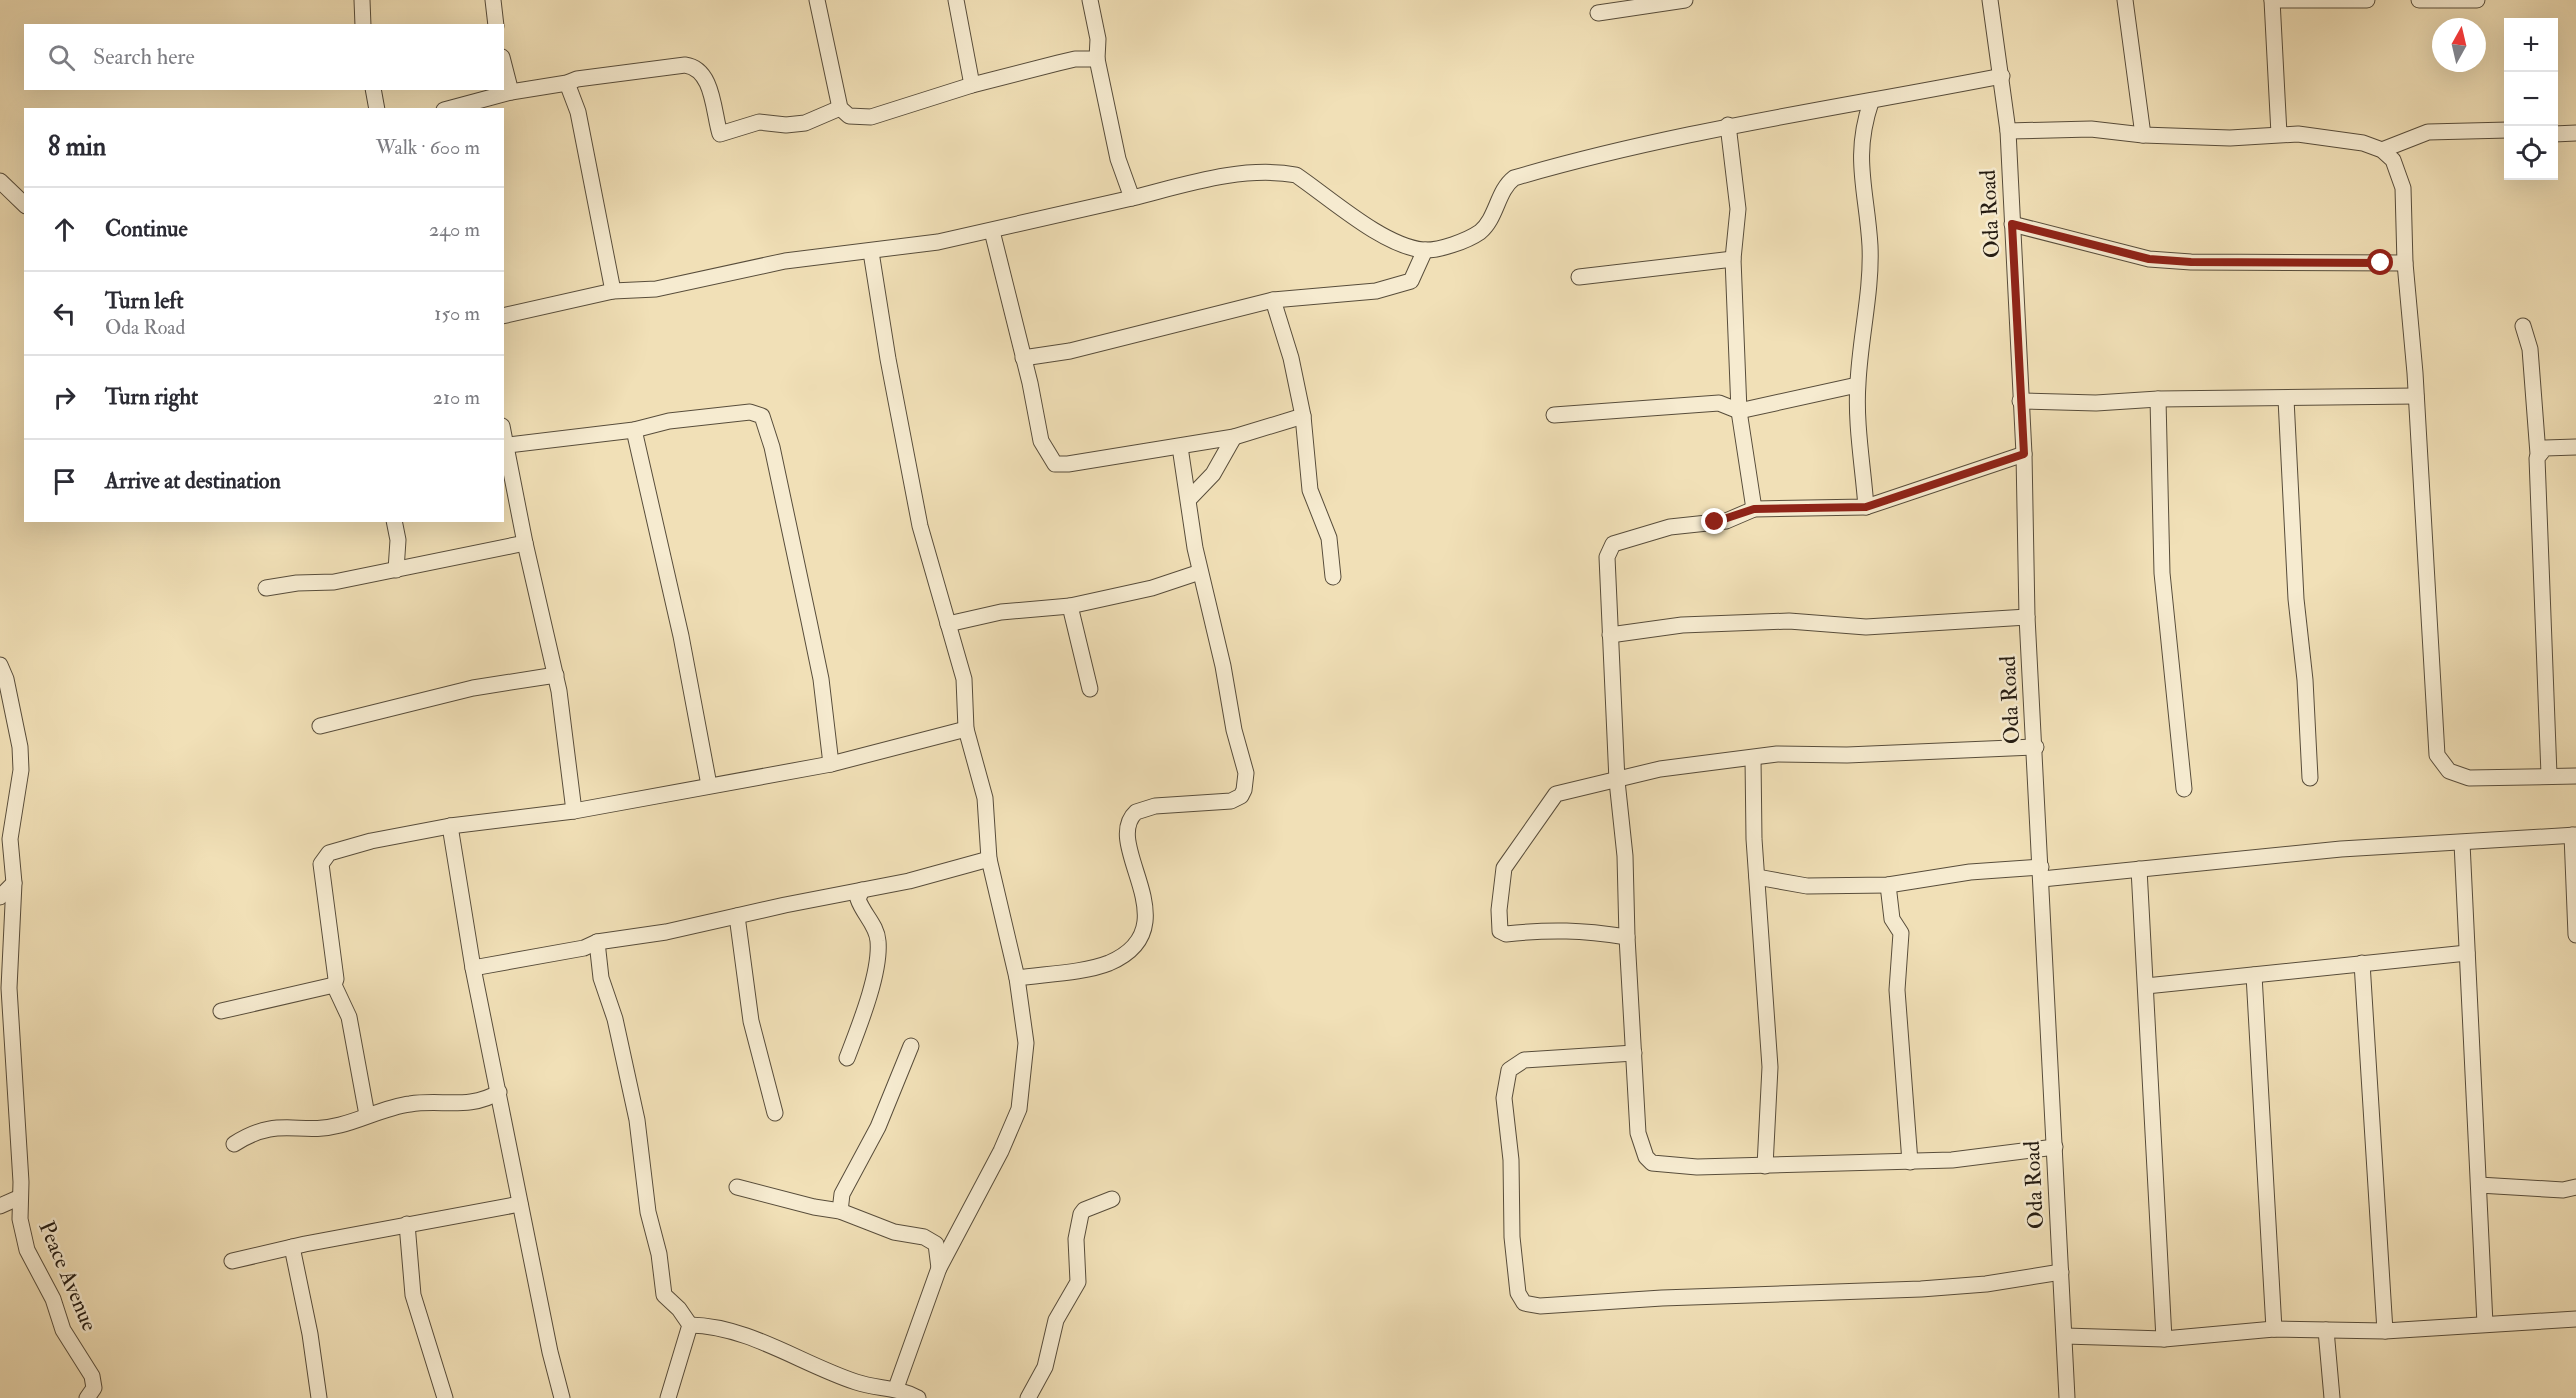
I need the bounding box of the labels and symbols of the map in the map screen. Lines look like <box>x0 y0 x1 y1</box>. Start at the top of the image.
north arrow <box>2432 18 2486 72</box>
street label: Oda Road <box>1974 169 2006 259</box>
route start <box>2367 249 2393 275</box>
route end <box>1701 508 1727 534</box>
street label: Oda Road <box>1994 655 2026 745</box>
street label: Oda Road <box>2018 1140 2050 1230</box>
street label: Peace Avenue <box>32 1217 104 1335</box>

